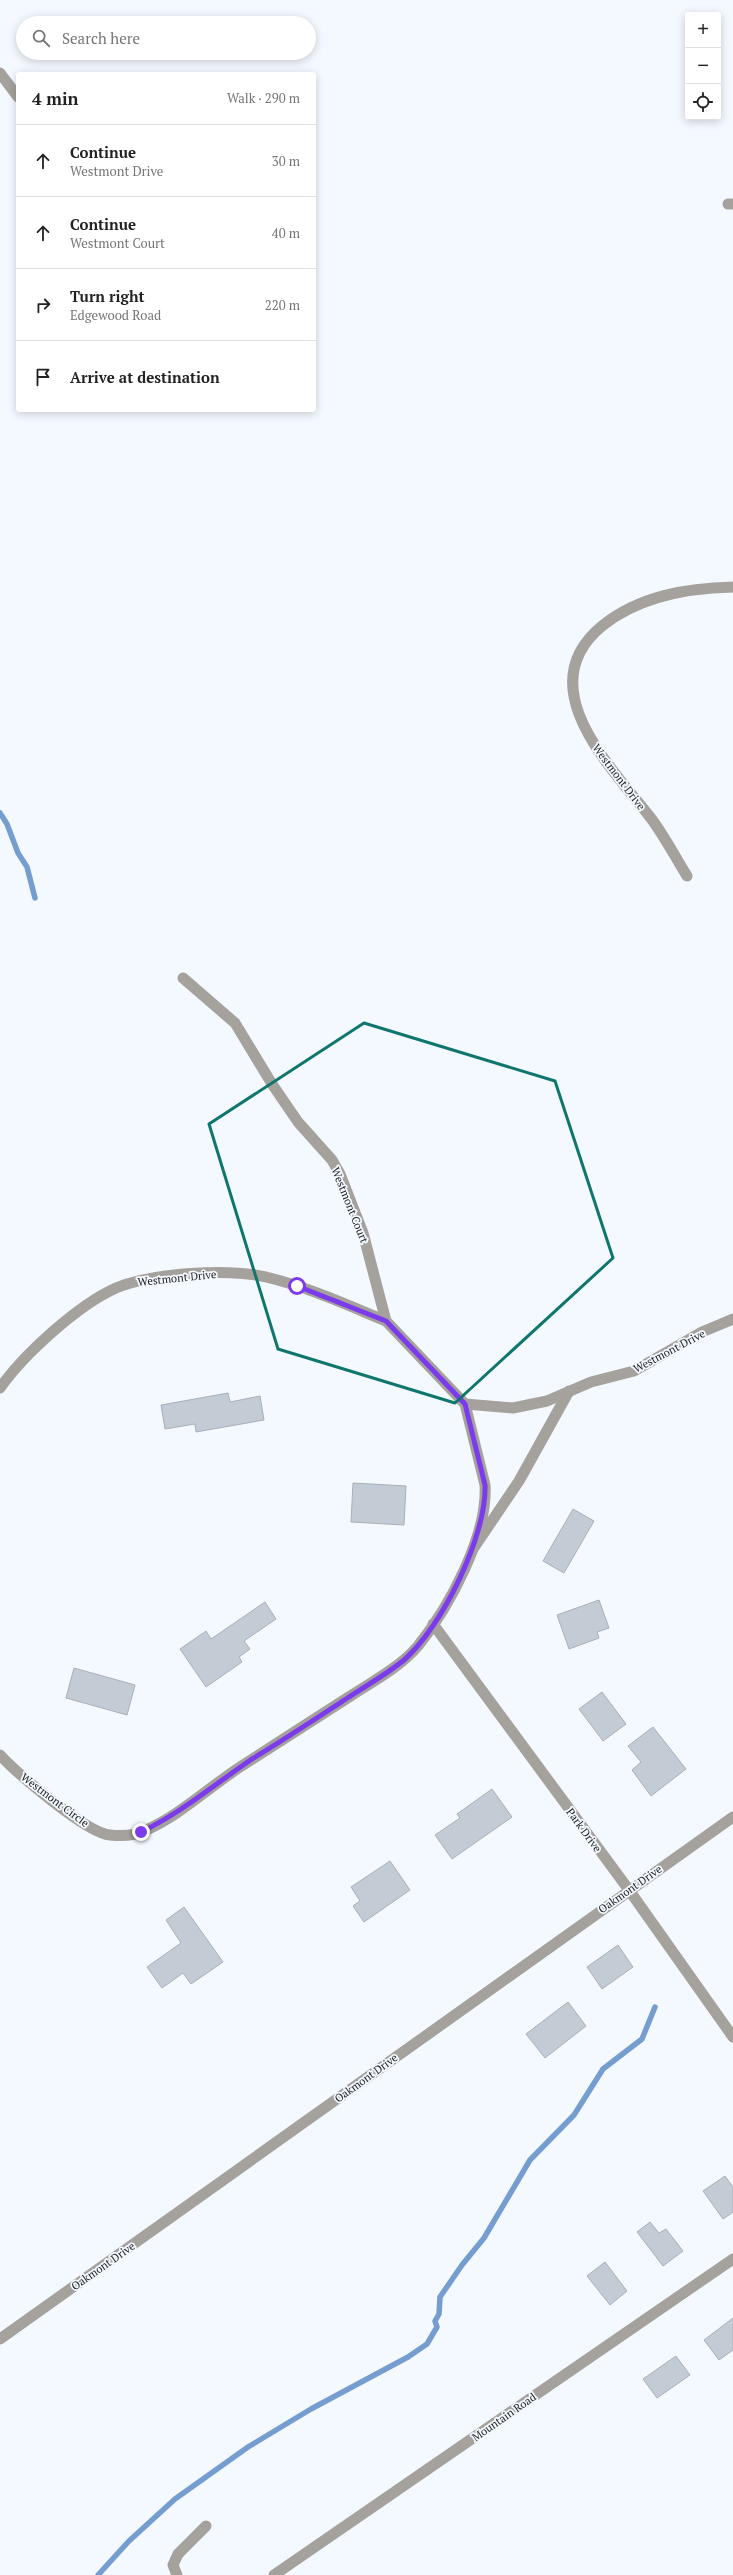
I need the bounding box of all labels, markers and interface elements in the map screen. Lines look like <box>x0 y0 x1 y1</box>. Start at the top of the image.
map controls <box>685 12 721 120</box>
button: + <box>685 12 721 48</box>
search box <box>16 16 316 60</box>
icon: search <box>30 27 52 49</box>
text: Search here <box>62 28 140 48</box>
button: − <box>685 48 721 84</box>
button: locate <box>685 84 721 120</box>
text: 4 min <box>32 87 79 110</box>
text: Walk · 290 m <box>227 89 300 107</box>
text: Continue <box>70 142 136 162</box>
icon: ahead <box>32 150 54 172</box>
text: 30 m <box>272 152 300 170</box>
text: Westmont Drive <box>70 162 163 180</box>
text: Continue <box>70 214 136 234</box>
icon: ahead <box>32 222 54 244</box>
text: 40 m <box>272 224 300 242</box>
text: Westmont Court <box>70 234 165 252</box>
text: Turn right <box>70 286 145 306</box>
icon: right <box>32 294 54 316</box>
text: 220 m <box>265 296 300 314</box>
text: Edgewood Road <box>70 306 161 324</box>
icon: arrive <box>32 366 54 388</box>
text: Arrive at destination <box>70 367 220 387</box>
street label: Westmont Drive <box>590 741 649 813</box>
street label: Westmont Court <box>328 1165 372 1245</box>
street label: Westmont Drive <box>137 1267 217 1289</box>
route start <box>288 1277 306 1295</box>
street label: Westmont Drive <box>631 1326 708 1376</box>
street label: Westmont Circle <box>18 1770 92 1830</box>
street label: Park Drive <box>563 1805 605 1855</box>
route end <box>132 1823 150 1841</box>
street label: Oakmont Drive <box>595 1862 665 1916</box>
street label: Oakmont Drive <box>332 2050 401 2106</box>
street label: Oakmont Drive <box>68 2239 138 2293</box>
street label: Mountain Road <box>469 2390 539 2444</box>

